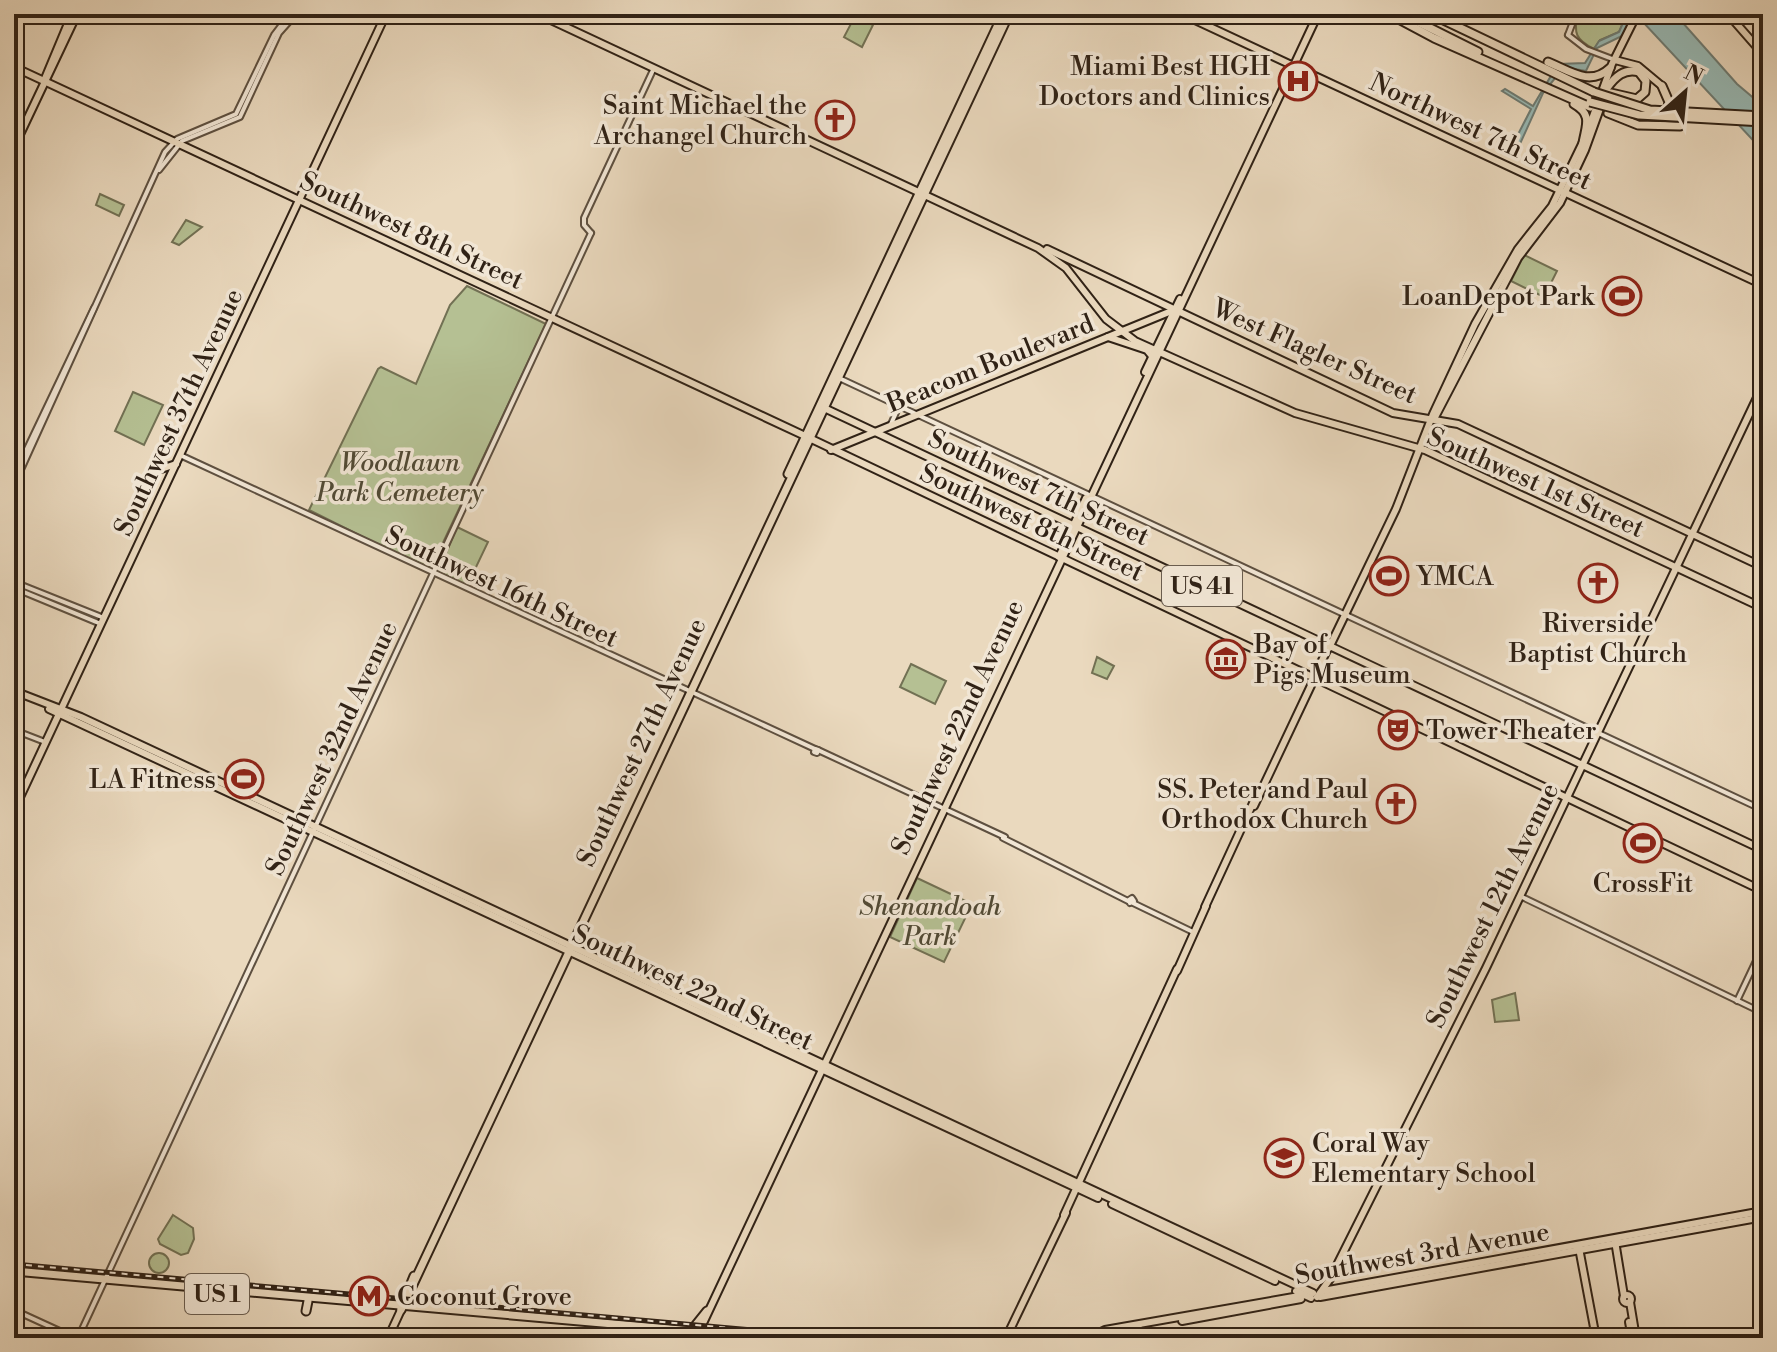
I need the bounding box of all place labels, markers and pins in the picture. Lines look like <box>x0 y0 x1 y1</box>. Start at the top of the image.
place label: Miami Best HGH Doctors and Clinics <box>1039 51 1270 113</box>
hospital icon: Miami Best HGH Doctors and Clinics <box>1277 60 1319 102</box>
place label: Saint Michael the Archangel Church <box>593 90 807 152</box>
church icon: Saint Michael the Archangel Church <box>814 99 856 141</box>
sports icon: LoanDepot Park <box>1601 275 1643 317</box>
place label: LoanDepot Park <box>1402 281 1595 313</box>
sports icon: YMCA <box>1368 555 1410 597</box>
place label: YMCA <box>1415 561 1495 593</box>
church icon: Riverside Baptist Church <box>1577 562 1619 604</box>
place label: Riverside Baptist Church <box>1508 608 1687 670</box>
place label: Bay of Pigs Museum <box>1253 629 1411 691</box>
museum icon: Bay of Pigs Museum <box>1205 638 1247 680</box>
theatre icon: Tower Theater <box>1377 709 1419 751</box>
place label: Tower Theater <box>1426 715 1597 747</box>
sports icon: LA Fitness <box>223 758 265 800</box>
place label: LA Fitness <box>89 764 216 796</box>
place label: SS. Peter and Paul Orthodox Church <box>1157 774 1368 836</box>
church icon: SS. Peter and Paul Orthodox Church <box>1375 783 1417 825</box>
sports icon: CrossFit <box>1622 822 1664 864</box>
place label: CrossFit <box>1593 868 1693 900</box>
place label: Coral Way Elementary School <box>1312 1128 1536 1190</box>
school or university icon: Coral Way Elementary School <box>1263 1137 1305 1179</box>
metro station icon: Coconut Grove <box>348 1275 390 1317</box>
place label: Coconut Grove <box>397 1281 572 1313</box>

